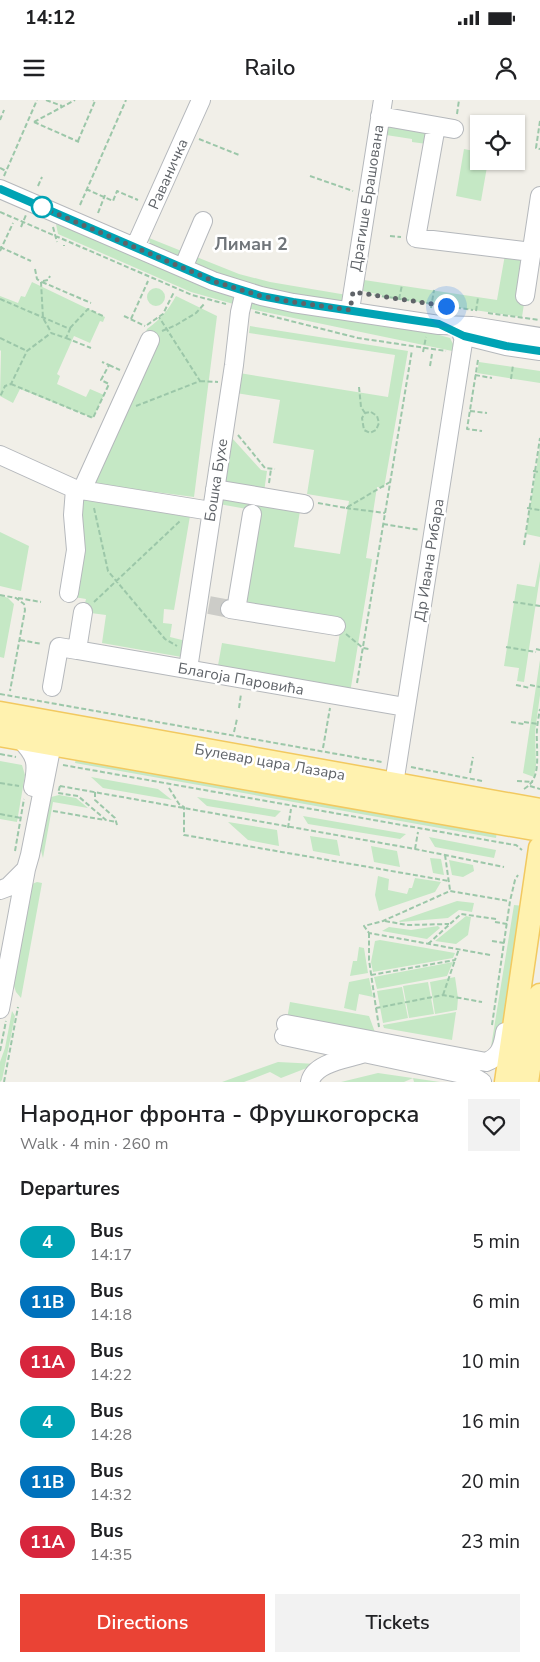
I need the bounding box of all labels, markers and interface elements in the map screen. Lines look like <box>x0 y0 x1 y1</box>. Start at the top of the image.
text: 14:12 <box>25 5 75 31</box>
text: Railo <box>244 53 296 83</box>
icon: menu <box>20 54 48 82</box>
icon: person <box>492 54 520 82</box>
map controls <box>470 115 525 170</box>
button: locate <box>470 115 525 170</box>
street label: Драгише Брашована <box>346 123 388 273</box>
street label: Раваничка <box>144 135 192 213</box>
unlabelled marker <box>31 196 53 218</box>
district label: Лиман 2 <box>214 232 288 256</box>
your location <box>434 294 459 319</box>
street label: Бошка Бухе <box>200 437 232 523</box>
street label: Др Ивана Рибара <box>409 497 449 623</box>
street label: Благоја Паровића <box>176 658 306 700</box>
street label: Булевар цара Лазара <box>193 739 347 785</box>
text: Народног фронта - Фрушкогорска <box>20 1098 419 1130</box>
button: heart <box>468 1099 520 1151</box>
text: Walk · 4 min · 260 m <box>20 1133 168 1155</box>
text: Departures <box>20 1176 120 1202</box>
text: Bus <box>90 1218 123 1244</box>
text: 5 min <box>472 1229 520 1255</box>
text: 4 <box>42 1230 53 1254</box>
text: 14:17 <box>90 1244 132 1266</box>
text: Bus <box>90 1278 123 1304</box>
text: 6 min <box>472 1289 520 1315</box>
text: 11B <box>31 1290 64 1314</box>
text: 14:18 <box>90 1304 132 1326</box>
text: Bus <box>90 1338 123 1364</box>
text: 10 min <box>461 1349 520 1375</box>
text: 11A <box>30 1350 65 1374</box>
text: 14:22 <box>90 1364 132 1386</box>
text: Bus <box>90 1398 123 1424</box>
text: 16 min <box>461 1409 520 1435</box>
text: 4 <box>42 1410 53 1434</box>
text: 14:28 <box>90 1424 132 1446</box>
text: Bus <box>90 1458 123 1484</box>
text: 20 min <box>461 1469 520 1495</box>
text: 11B <box>31 1470 64 1494</box>
text: 14:32 <box>90 1484 132 1506</box>
text: Bus <box>90 1518 123 1544</box>
text: 23 min <box>461 1529 520 1555</box>
text: 11A <box>30 1530 65 1554</box>
text: 14:35 <box>90 1544 132 1566</box>
button: Directions <box>20 1594 265 1652</box>
button: Tickets <box>275 1594 520 1652</box>

